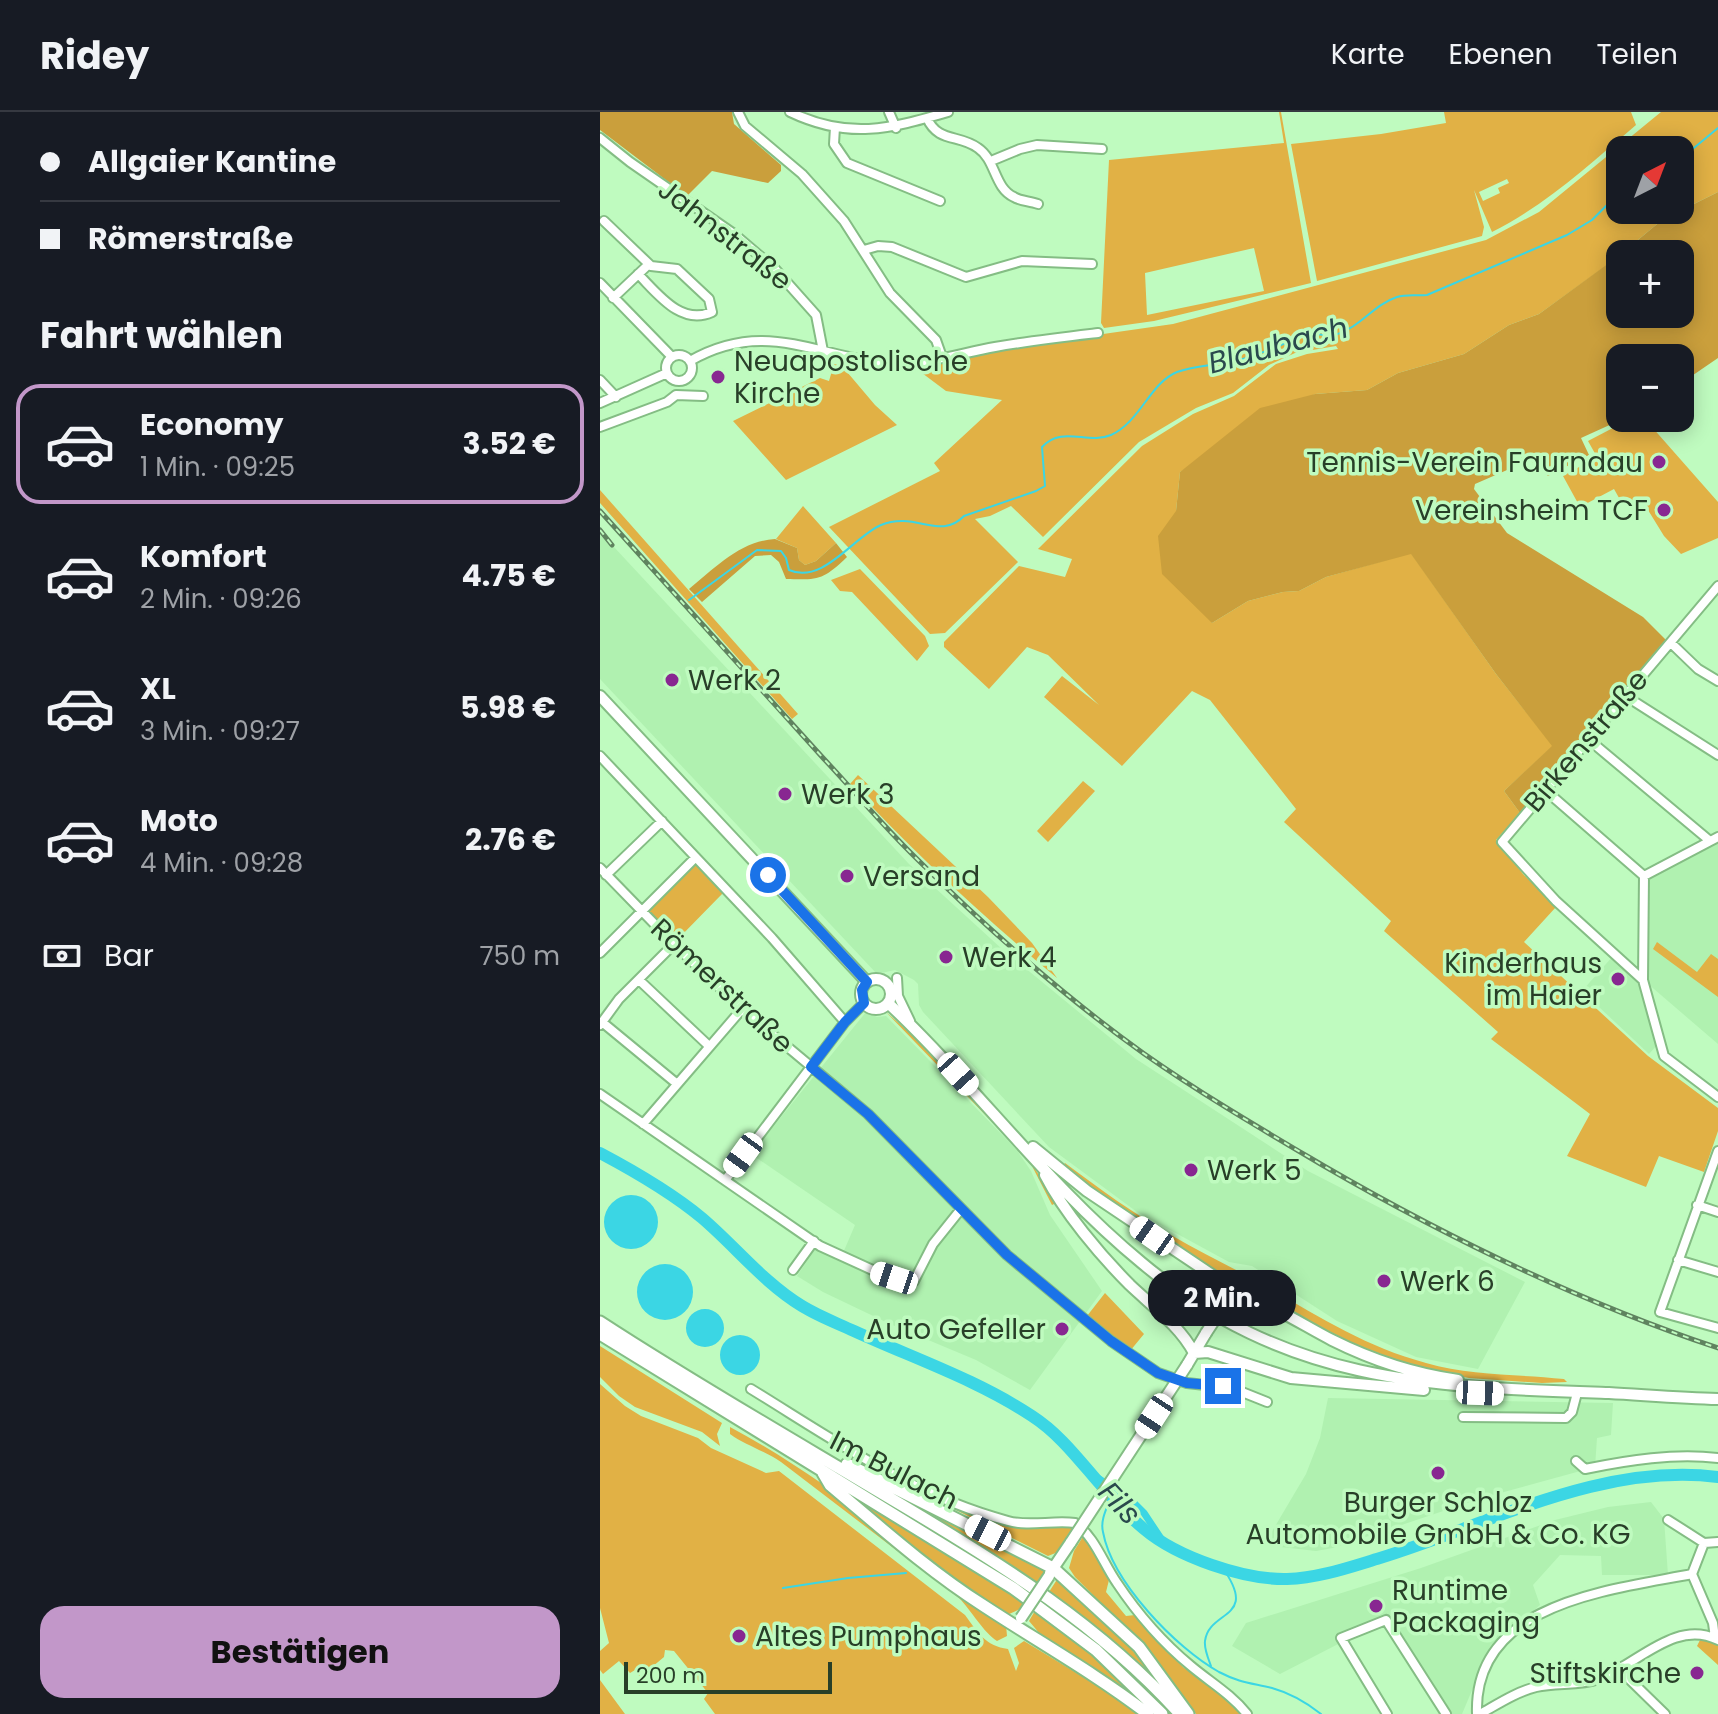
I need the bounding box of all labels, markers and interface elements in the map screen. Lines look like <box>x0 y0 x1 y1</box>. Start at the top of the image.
text: Ridey <box>40 29 149 82</box>
text: Karte <box>1331 35 1405 74</box>
text: Ebenen <box>1449 35 1552 74</box>
text: Teilen <box>1596 35 1678 74</box>
north arrow <box>1606 136 1694 224</box>
map controls <box>1606 136 1694 432</box>
text: Allgaier Kantine <box>88 140 336 183</box>
street label: Jahnstraße <box>650 170 800 300</box>
text: Römerstraße <box>88 217 293 260</box>
button: + <box>1606 240 1694 328</box>
water label: Blaubach <box>1203 306 1353 384</box>
text: Fahrt wählen <box>40 310 283 361</box>
place label: Neuapostolische Kirche <box>734 342 968 413</box>
button: − <box>1606 344 1694 432</box>
marker: Neuapostolische Kirche <box>709 368 727 386</box>
text: Economy <box>140 403 284 446</box>
icon: car <box>44 408 116 480</box>
text: 3.52 € <box>463 422 556 465</box>
place label: Tennis-Verein Faurndau <box>1306 443 1643 482</box>
text: 1 Min. · 09:25 <box>140 449 295 485</box>
marker: Tennis-Verein Faurndau <box>1650 453 1668 471</box>
place label: Vereinsheim TCF <box>1415 491 1648 530</box>
marker: Vereinsheim TCF <box>1655 501 1673 519</box>
text: Komfort <box>140 535 267 578</box>
icon: car <box>44 540 116 612</box>
text: 4.75 € <box>461 554 556 597</box>
text: 2 Min. · 09:26 <box>140 581 302 617</box>
place label: Werk 2 <box>688 661 781 700</box>
street label: Birkenstraße <box>1515 662 1657 820</box>
text: XL <box>140 667 176 710</box>
marker: Werk 2 <box>663 671 681 689</box>
icon: car <box>44 672 116 744</box>
text: 5.98 € <box>460 686 556 729</box>
text: 3 Min. · 09:27 <box>140 713 300 749</box>
place label: Werk 3 <box>801 775 895 814</box>
marker: Werk 3 <box>776 785 794 803</box>
text: Moto <box>140 799 218 842</box>
icon: car <box>44 804 116 876</box>
text: 2.76 € <box>465 818 556 861</box>
text: 4 Min. · 09:28 <box>140 845 303 881</box>
route start <box>750 857 786 893</box>
place label: Versand <box>863 857 980 896</box>
marker: Versand <box>838 867 856 885</box>
street label: Römerstraße <box>642 910 802 1062</box>
icon: cash <box>40 934 84 978</box>
text: Bar <box>104 934 154 977</box>
text: 750 m <box>479 938 560 974</box>
place label: Werk 4 <box>962 938 1057 977</box>
place label: Kinderhaus im Haier <box>1444 944 1602 1015</box>
marker: Werk 4 <box>937 948 955 966</box>
marker: Kinderhaus im Haier <box>1609 970 1627 988</box>
car <box>933 1048 983 1100</box>
car <box>719 1129 767 1181</box>
place label: Werk 5 <box>1207 1151 1302 1190</box>
marker: Werk 5 <box>1182 1161 1200 1179</box>
car <box>1125 1212 1179 1260</box>
car <box>867 1259 921 1297</box>
place label: Werk 6 <box>1400 1262 1495 1301</box>
callout: 2 Min. <box>1149 1270 1297 1326</box>
marker: Werk 6 <box>1375 1272 1393 1290</box>
text: 2 Min. <box>1184 1280 1260 1316</box>
place label: Auto Gefeller <box>866 1310 1046 1349</box>
marker: Auto Gefeller <box>1053 1320 1071 1338</box>
route end <box>1205 1368 1241 1404</box>
car <box>1456 1380 1504 1406</box>
car <box>1131 1389 1177 1443</box>
street label: Im Bulach <box>823 1421 965 1519</box>
marker: Burger Schloz Automobile GmbH & Co. KG <box>1429 1464 1447 1482</box>
water label: Fils <box>1089 1472 1151 1534</box>
place label: Burger Schloz Automobile GmbH & Co. KG <box>1245 1483 1631 1554</box>
car <box>961 1511 1015 1555</box>
place label: Runtime Packaging <box>1392 1571 1540 1642</box>
marker: Runtime Packaging <box>1367 1597 1385 1615</box>
button: Bestätigen <box>40 1606 560 1698</box>
place label: Altes Pumphaus <box>755 1617 982 1656</box>
marker: Altes Pumphaus <box>730 1627 748 1645</box>
place label: Stiftskirche <box>1529 1654 1681 1693</box>
scale bar <box>624 1658 832 1694</box>
text: 200 m <box>636 1660 705 1691</box>
marker: Stiftskirche <box>1688 1664 1706 1682</box>

